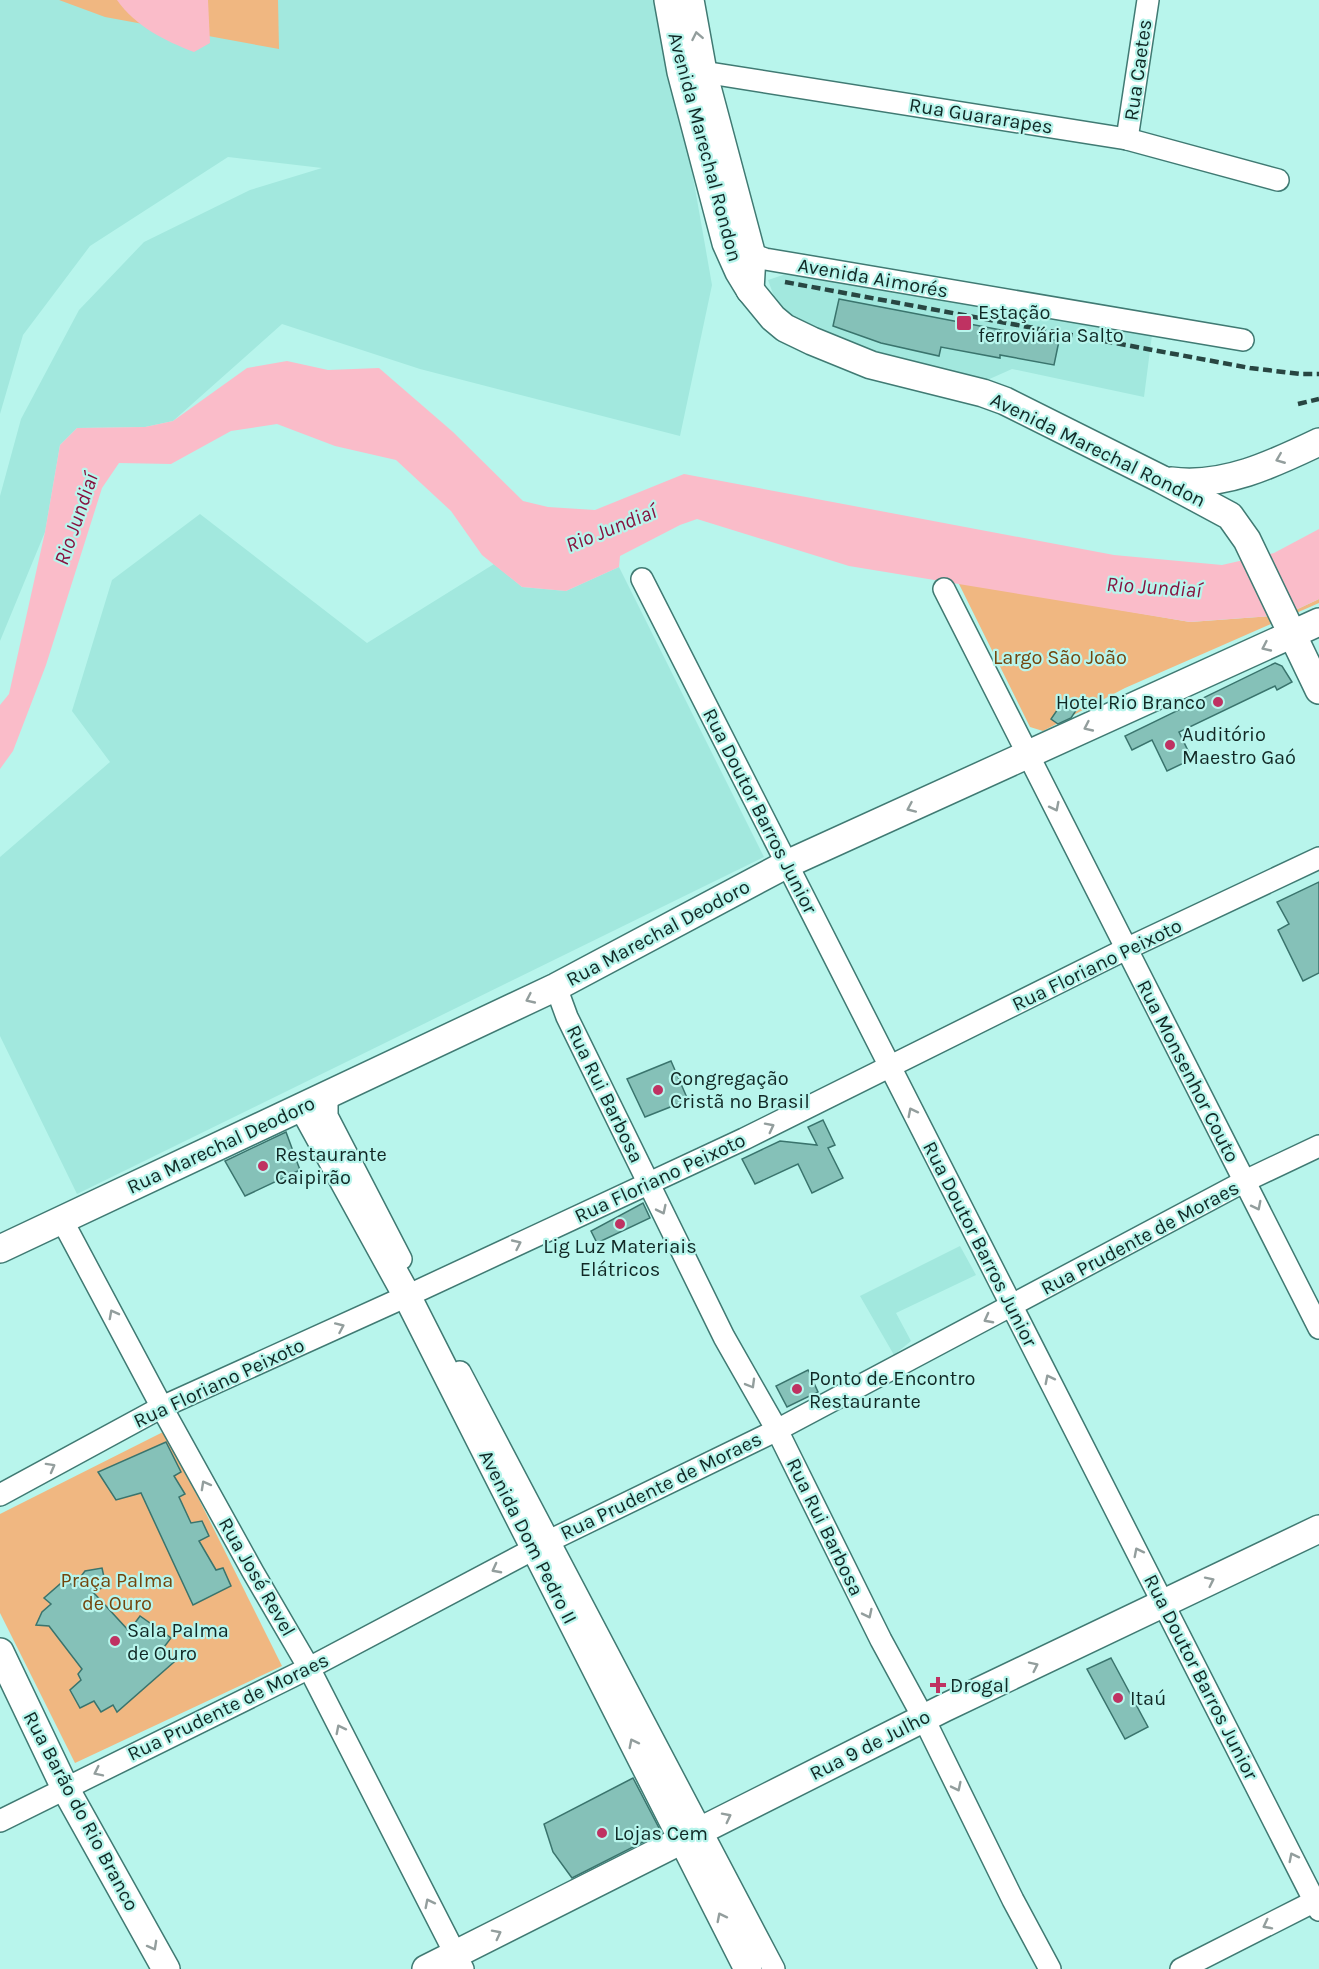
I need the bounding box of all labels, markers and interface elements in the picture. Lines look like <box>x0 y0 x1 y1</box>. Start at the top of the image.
street label: Rua Caetes <box>1120 18 1156 122</box>
street label: Avenida Marechal Rondon <box>663 30 747 264</box>
one-way arrow <box>691 32 704 42</box>
street label: Rua Guararapes <box>908 93 1054 139</box>
street label: Avenida Aimorés <box>796 253 950 303</box>
place label: Estação ferroviária Salto <box>978 301 1124 347</box>
marker: Estação ferroviária Salto <box>955 314 973 332</box>
street label: Avenida Marechal Rondon <box>987 388 1209 512</box>
one-way arrow <box>1276 452 1287 464</box>
water label: Rio Jundiaí <box>49 468 104 568</box>
water label: Rio Jundiaí <box>562 498 662 557</box>
water label: Rio Jundiaí <box>1105 572 1205 602</box>
one-way arrow <box>1261 639 1272 651</box>
park label: Largo São João <box>993 646 1127 669</box>
place label: Hotel Rio Branco <box>1056 691 1206 714</box>
marker: Hotel Rio Branco <box>1211 695 1225 709</box>
street label: Rua Doutor Barros Junior <box>698 705 822 918</box>
one-way arrow <box>1084 720 1095 732</box>
place label: Auditório Maestro Gaó <box>1182 723 1296 769</box>
marker: Auditório Maestro Gaó <box>1163 738 1177 752</box>
one-way arrow <box>906 801 917 813</box>
one-way arrow <box>1047 801 1059 812</box>
street label: Rua Marechal Deodoro <box>562 875 754 991</box>
street label: Rua Floriano Peixoto <box>1008 914 1186 1016</box>
street label: Rua Monsenhor Couto <box>1132 976 1244 1166</box>
one-way arrow <box>526 992 537 1004</box>
street label: Rua Rui Barbosa <box>562 1021 648 1167</box>
place label: Congregação Cristã no Brasil <box>670 1067 810 1113</box>
marker: Congregação Cristã no Brasil <box>651 1083 665 1097</box>
street label: Rua Marechal Deodoro <box>123 1091 319 1199</box>
one-way arrow <box>908 1108 919 1118</box>
one-way arrow <box>763 1122 774 1134</box>
street label: Rua Floriano Peixoto <box>571 1128 749 1228</box>
street label: Rua Doutor Barros Junior <box>918 1138 1042 1351</box>
place label: Restaurante Caipirão <box>275 1143 387 1189</box>
marker: Restaurante Caipirão <box>256 1159 270 1173</box>
street label: Rua Prudente de Moraes <box>1037 1176 1243 1300</box>
one-way arrow <box>1250 1199 1261 1210</box>
one-way arrow <box>655 1204 666 1215</box>
marker: Lig Luz Materiais Elátricos <box>613 1217 627 1231</box>
place label: Lig Luz Materiais Elátricos <box>543 1235 697 1281</box>
one-way arrow <box>510 1240 521 1252</box>
one-way arrow <box>108 1309 120 1320</box>
one-way arrow <box>984 1312 995 1323</box>
one-way arrow <box>333 1322 344 1334</box>
street label: Rua Floriano Peixoto <box>130 1333 308 1433</box>
place label: Ponto de Encontro Restaurante <box>809 1367 975 1413</box>
one-way arrow <box>1045 1375 1056 1385</box>
one-way arrow <box>744 1378 755 1388</box>
marker: Ponto de Encontro Restaurante <box>790 1382 804 1396</box>
street label: Rua Prudente de Moraes <box>557 1427 765 1545</box>
street label: Avenida Dom Pedro II <box>474 1446 582 1628</box>
street label: Rua Rui Barbosa <box>782 1454 868 1600</box>
one-way arrow <box>45 1463 56 1474</box>
one-way arrow <box>201 1481 212 1492</box>
street label: Rua José Revel <box>214 1514 300 1640</box>
one-way arrow <box>1134 1548 1145 1559</box>
one-way arrow <box>492 1562 502 1573</box>
park label: Praça Palma de Ouro <box>61 1569 173 1615</box>
street label: Rua Doutor Barros Junior <box>1139 1571 1263 1784</box>
one-way arrow <box>1203 1577 1214 1589</box>
one-way arrow <box>860 1607 872 1618</box>
place label: Sala Palma de Ouro <box>127 1619 229 1665</box>
marker: Sala Palma de Ouro <box>108 1634 122 1648</box>
street label: Rua Prudente de Moraes <box>124 1648 332 1766</box>
one-way arrow <box>1027 1661 1038 1673</box>
place label: Drogal <box>950 1674 1009 1697</box>
marker: Drogal <box>931 1678 945 1692</box>
place label: Itaú <box>1130 1687 1166 1710</box>
marker: Itaú <box>1111 1691 1125 1705</box>
street label: Rua 9 de Julho <box>806 1705 934 1785</box>
street label: Rua Barão do Rio Branco <box>19 1707 143 1915</box>
one-way arrow <box>336 1725 348 1736</box>
one-way arrow <box>628 1739 640 1750</box>
one-way arrow <box>93 1764 104 1776</box>
one-way arrow <box>950 1780 962 1791</box>
one-way arrow <box>721 1813 732 1825</box>
place label: Lojas Cem <box>614 1822 708 1845</box>
marker: Lojas Cem <box>595 1826 609 1840</box>
one-way arrow <box>1288 1853 1300 1864</box>
one-way arrow <box>425 1899 436 1909</box>
one-way arrow <box>717 1912 729 1923</box>
one-way arrow <box>1263 1918 1273 1929</box>
one-way arrow <box>491 1930 501 1941</box>
one-way arrow <box>146 1940 157 1950</box>

